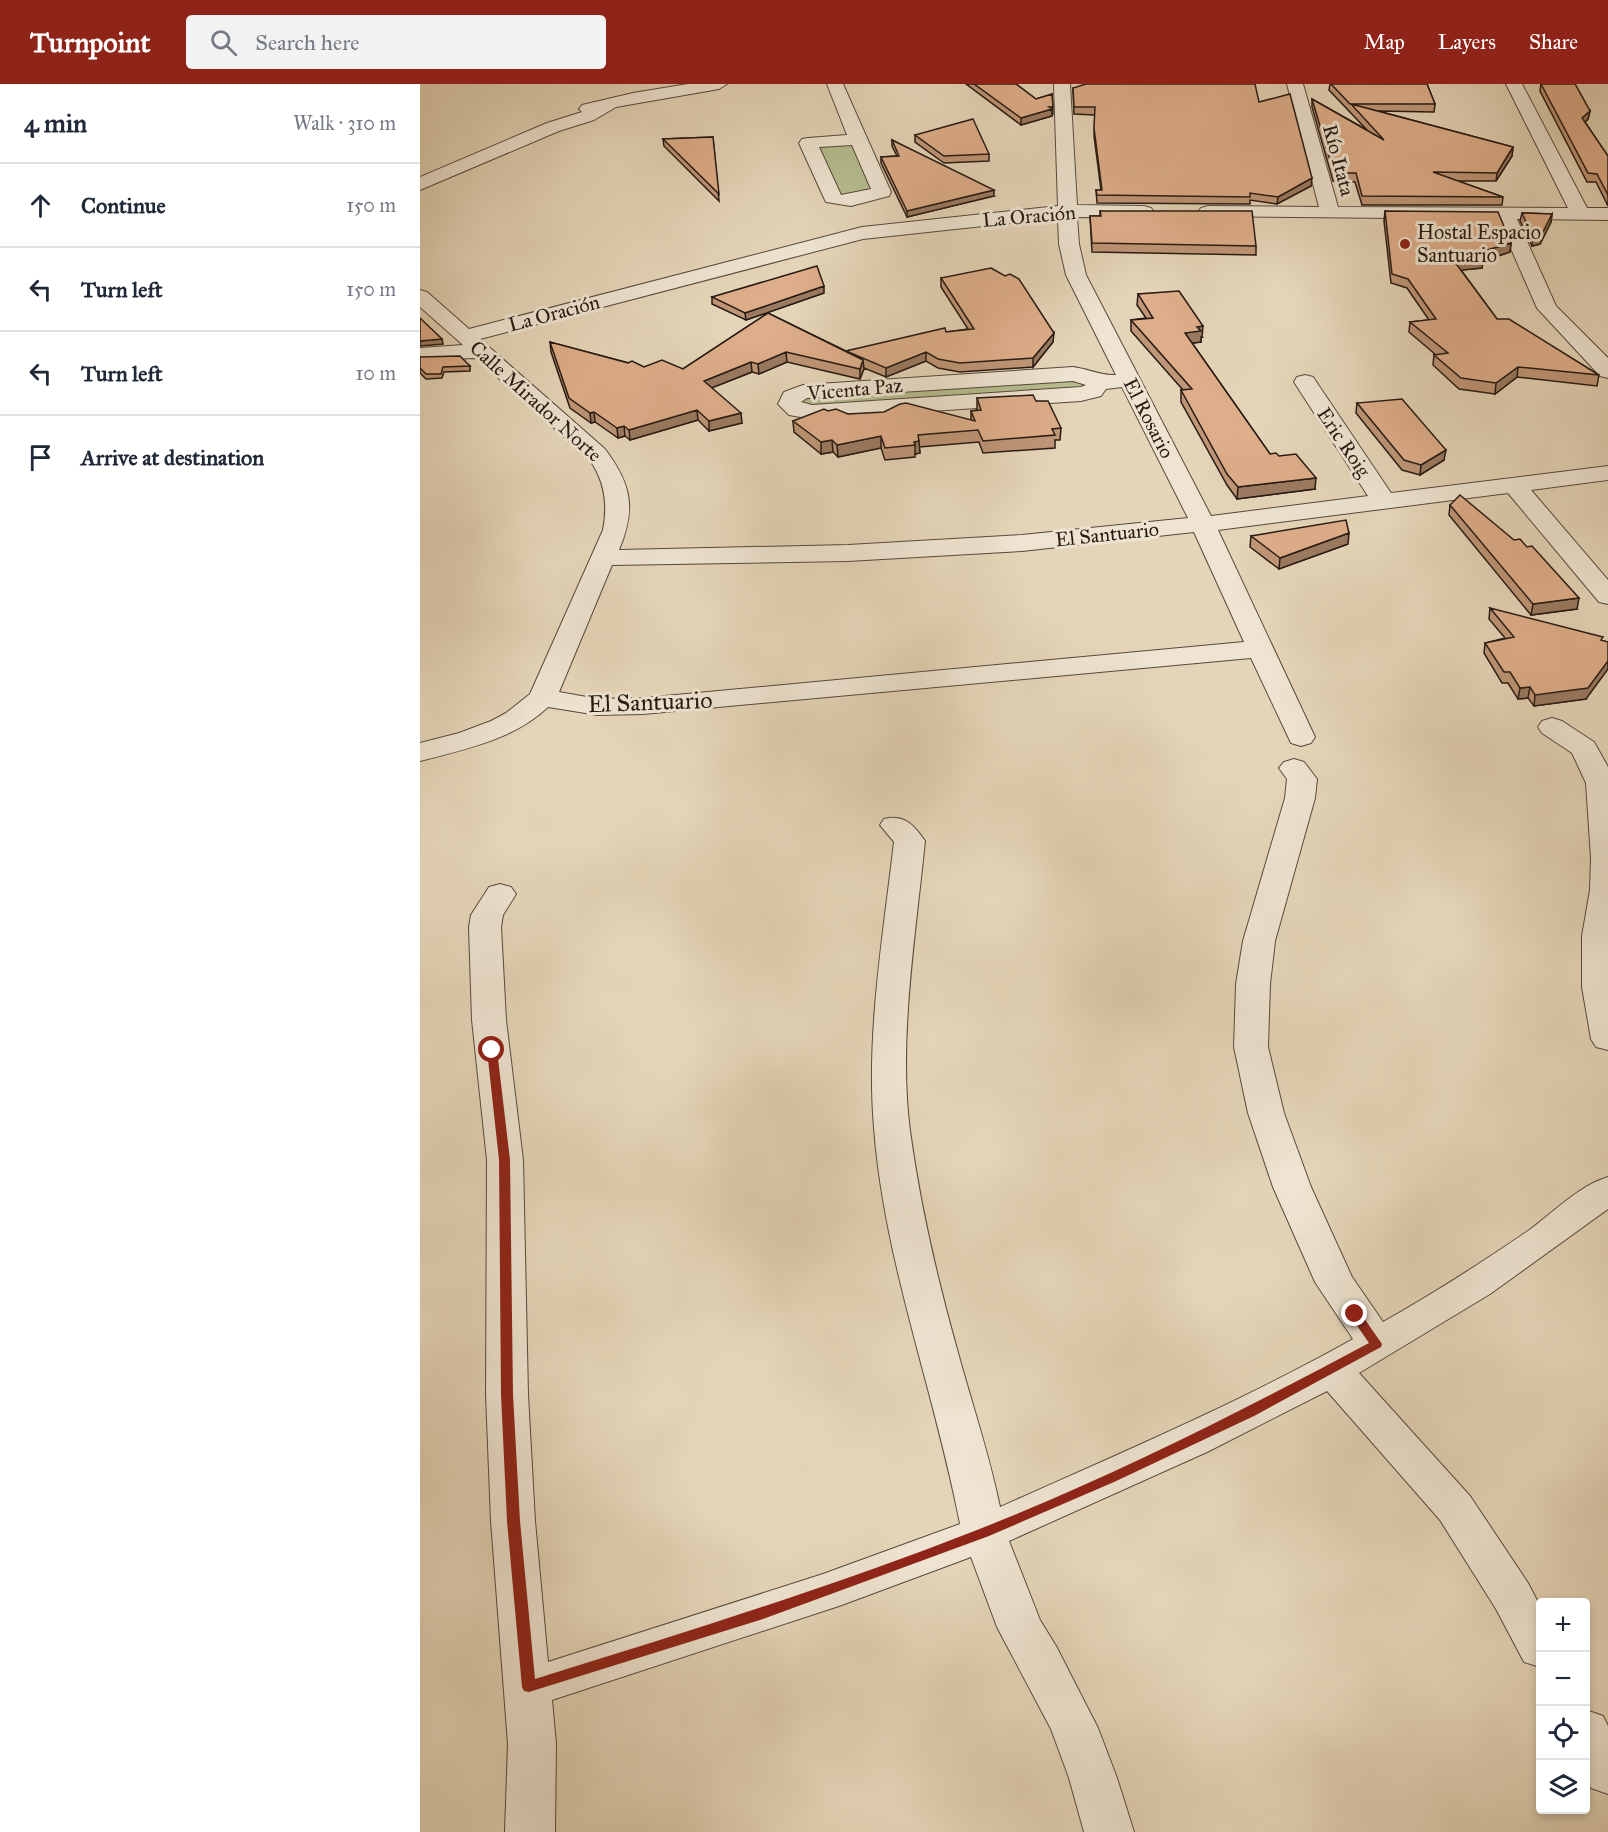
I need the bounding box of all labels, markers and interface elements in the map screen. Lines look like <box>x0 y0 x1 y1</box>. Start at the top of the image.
search box <box>186 15 606 69</box>
text: Turnpoint <box>30 25 150 60</box>
icon: search <box>207 26 240 59</box>
text: Search here <box>255 29 359 56</box>
text: Map <box>1364 29 1405 55</box>
text: Layers <box>1438 29 1496 55</box>
text: Share <box>1529 29 1578 55</box>
text: 4 min <box>24 107 87 139</box>
text: Walk · 310 m <box>293 111 396 135</box>
street label: Río Itata <box>1318 122 1360 199</box>
icon: ahead <box>24 189 57 222</box>
text: Continue <box>81 192 166 219</box>
text: 150 m <box>346 193 396 217</box>
street label: La Oración <box>981 200 1077 232</box>
place label: Hostal Espacio Santuario <box>1417 220 1541 267</box>
marker: Hostal Espacio Santuario <box>1398 237 1412 251</box>
icon: left <box>24 273 57 306</box>
text: Turn left <box>81 276 163 303</box>
text: 150 m <box>346 277 396 301</box>
street label: La Oración <box>506 289 602 337</box>
street label: Calle Mirador Norte <box>465 335 607 467</box>
icon: left <box>24 357 57 390</box>
text: Turn left <box>81 360 163 387</box>
text: 10 m <box>355 361 396 385</box>
street label: Vicenta Paz <box>805 373 904 405</box>
street label: El Rosario <box>1119 374 1179 462</box>
street label: Eric Roig <box>1311 403 1376 483</box>
icon: arrive <box>24 441 57 474</box>
text: Arrive at destination <box>81 444 264 471</box>
street label: El Santuario <box>1054 517 1160 551</box>
street label: El Santuario <box>587 685 713 719</box>
route start <box>478 1036 504 1062</box>
route end <box>1341 1300 1367 1326</box>
map controls <box>1536 1598 1590 1814</box>
button: + <box>1536 1598 1590 1652</box>
button: − <box>1536 1652 1590 1706</box>
button: locate <box>1536 1706 1590 1760</box>
button: layers <box>1536 1760 1590 1814</box>

